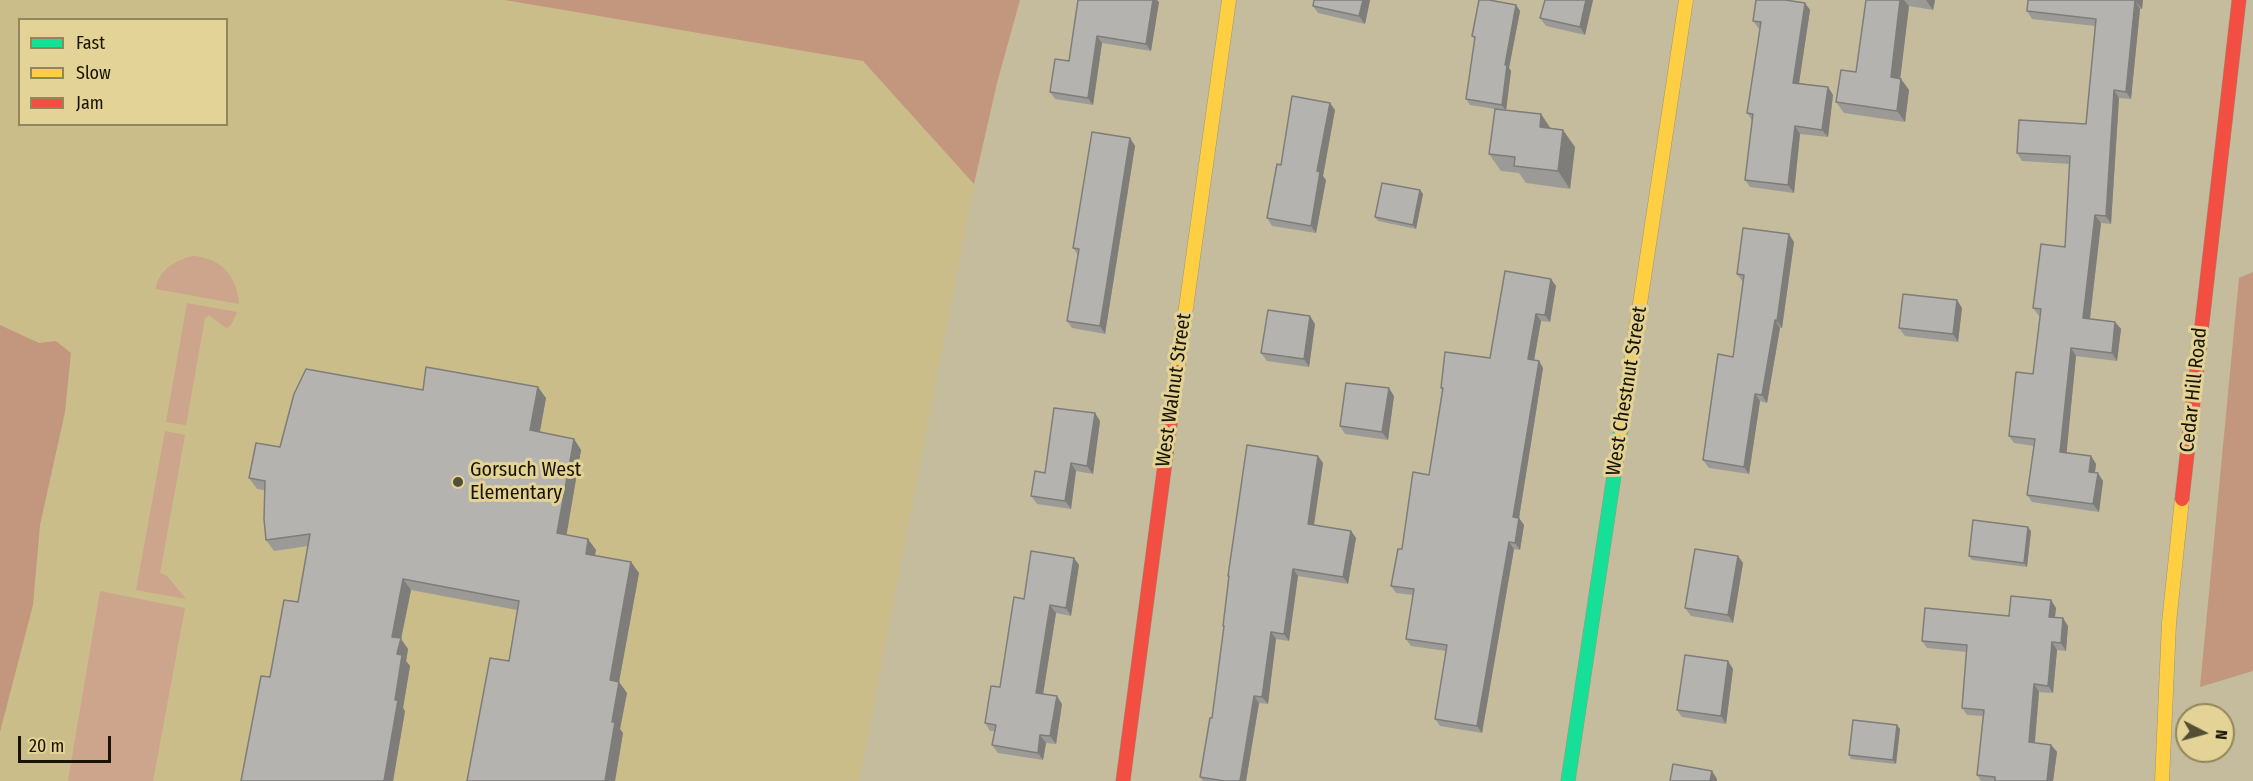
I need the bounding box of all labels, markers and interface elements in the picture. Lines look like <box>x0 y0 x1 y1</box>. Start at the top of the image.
legend <box>18 18 228 126</box>
text: Fast <box>76 32 105 54</box>
text: Slow <box>76 62 111 84</box>
text: Jam <box>76 92 104 114</box>
street label: West Chestnut Street <box>1602 305 1652 477</box>
street label: West Walnut Street <box>1151 312 1197 468</box>
street label: Cedar Hill Road <box>2175 326 2213 454</box>
place label: Gorsuch West Elementary <box>470 458 581 505</box>
marker: Gorsuch West Elementary <box>451 475 465 489</box>
north arrow <box>2175 703 2235 763</box>
scale bar <box>21 724 114 762</box>
text: N <box>2211 729 2231 740</box>
text: 20 m <box>29 735 64 757</box>

